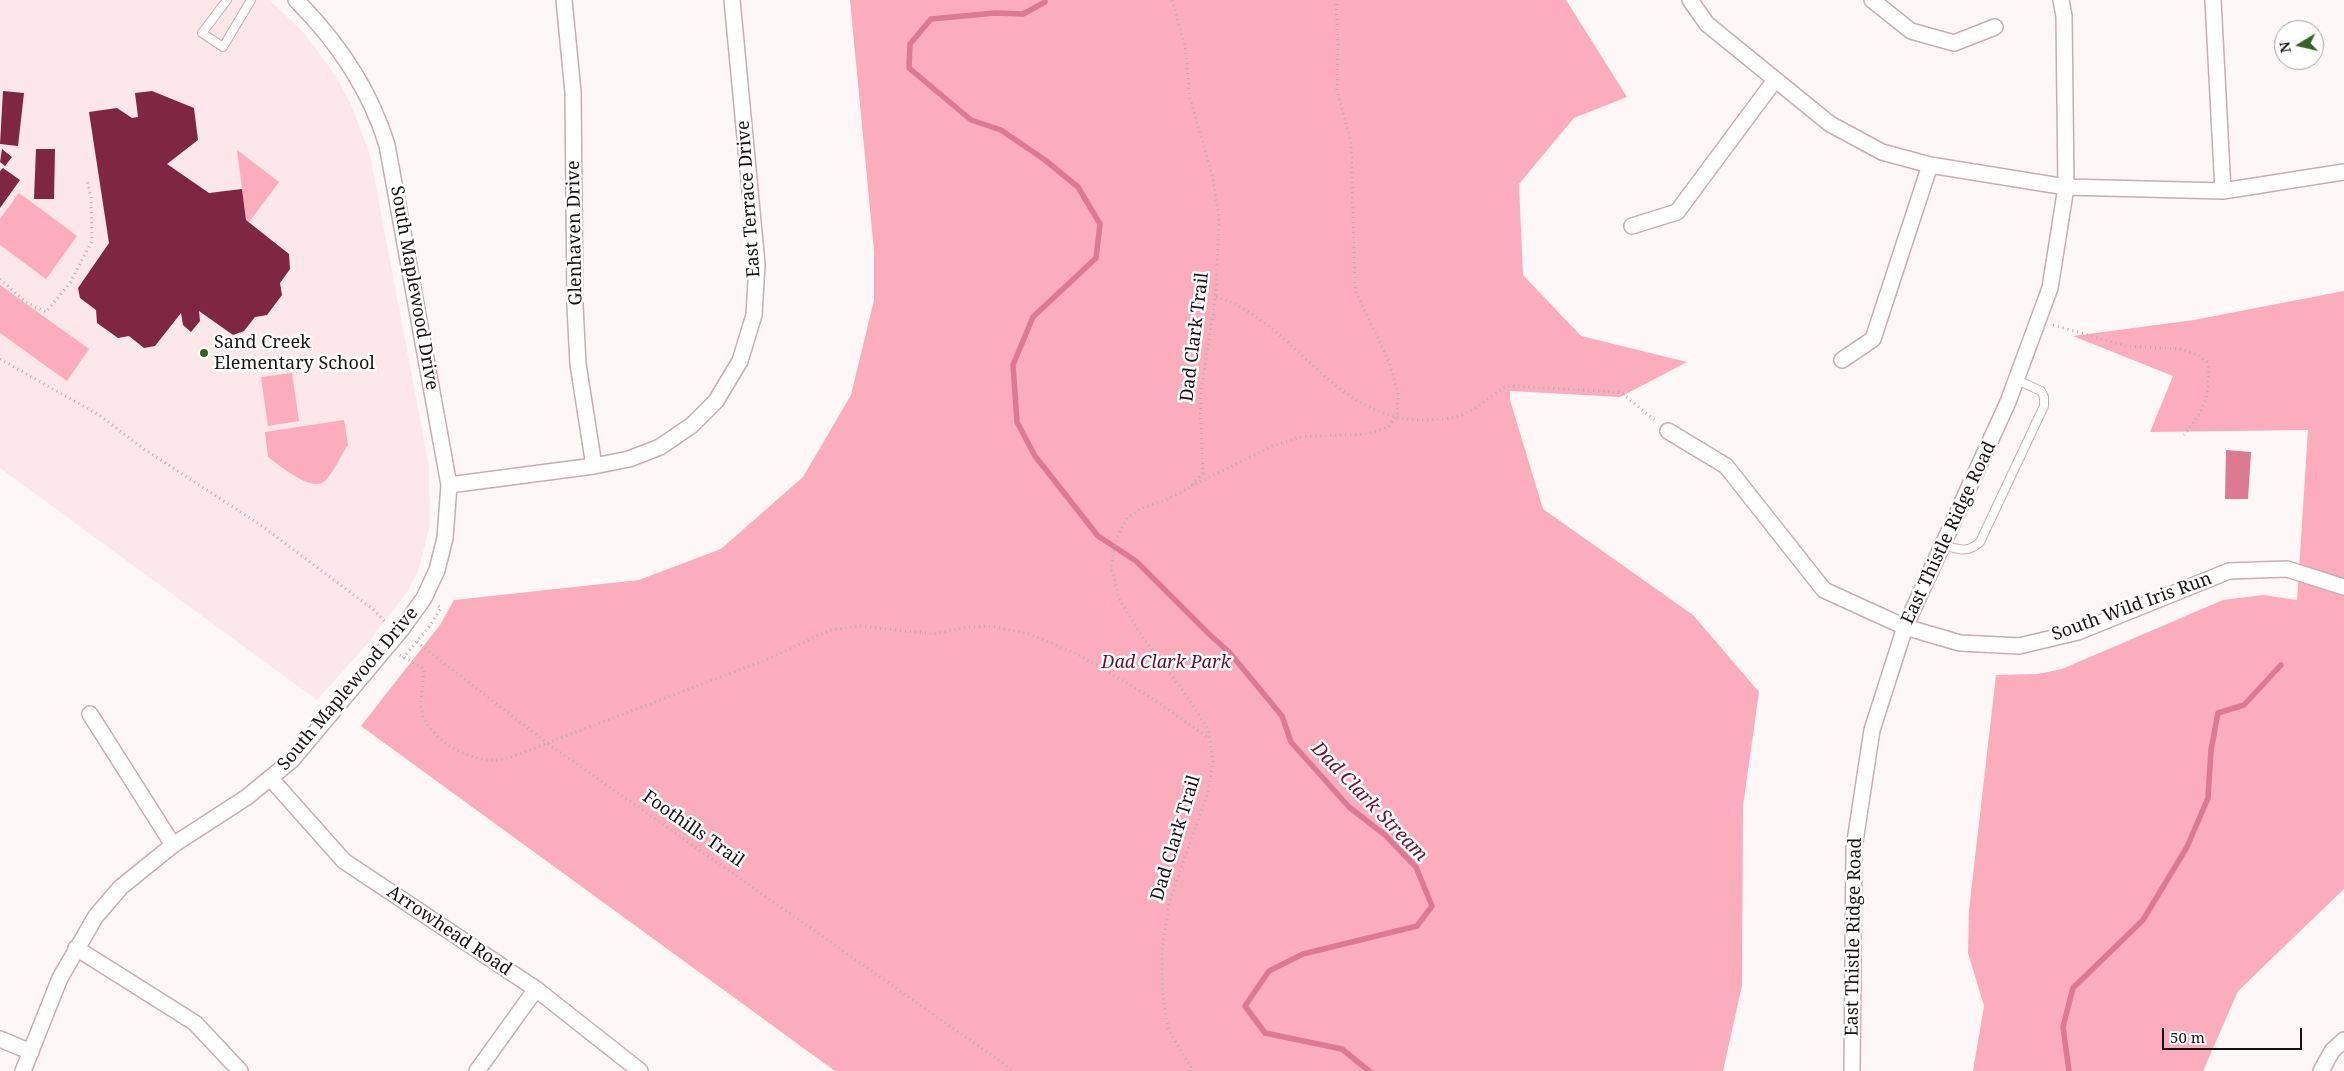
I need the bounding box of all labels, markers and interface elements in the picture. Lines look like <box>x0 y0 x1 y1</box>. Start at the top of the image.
north arrow <box>2274 20 2324 70</box>
text: N <box>2274 40 2295 54</box>
street label: East Terrace Drive <box>733 120 765 278</box>
street label: Glenhaven Drive <box>563 160 587 306</box>
street label: South Maplewood Drive <box>385 184 443 392</box>
street label: Dad Clark Trail <box>1176 271 1214 403</box>
place label: Sand Creek Elementary School <box>214 332 375 374</box>
marker: Sand Creek Elementary School <box>198 347 210 359</box>
street label: East Thistle Ridge Road <box>1897 438 2001 628</box>
street label: South Wild Iris Run <box>2049 568 2215 646</box>
street label: South Maplewood Drive <box>273 603 423 775</box>
park label: Dad Clark Park <box>1101 652 1231 674</box>
water label: Dad Clark Stream <box>1306 738 1432 866</box>
street label: Dad Clark Trail <box>1147 773 1205 903</box>
street label: Foothills Trail <box>638 786 748 872</box>
street label: East Thistle Ridge Road <box>1841 837 1867 1037</box>
street label: Arrowhead Road <box>383 881 515 981</box>
scale bar <box>2164 1018 2304 1050</box>
text: 50 m <box>2170 1027 2205 1047</box>

